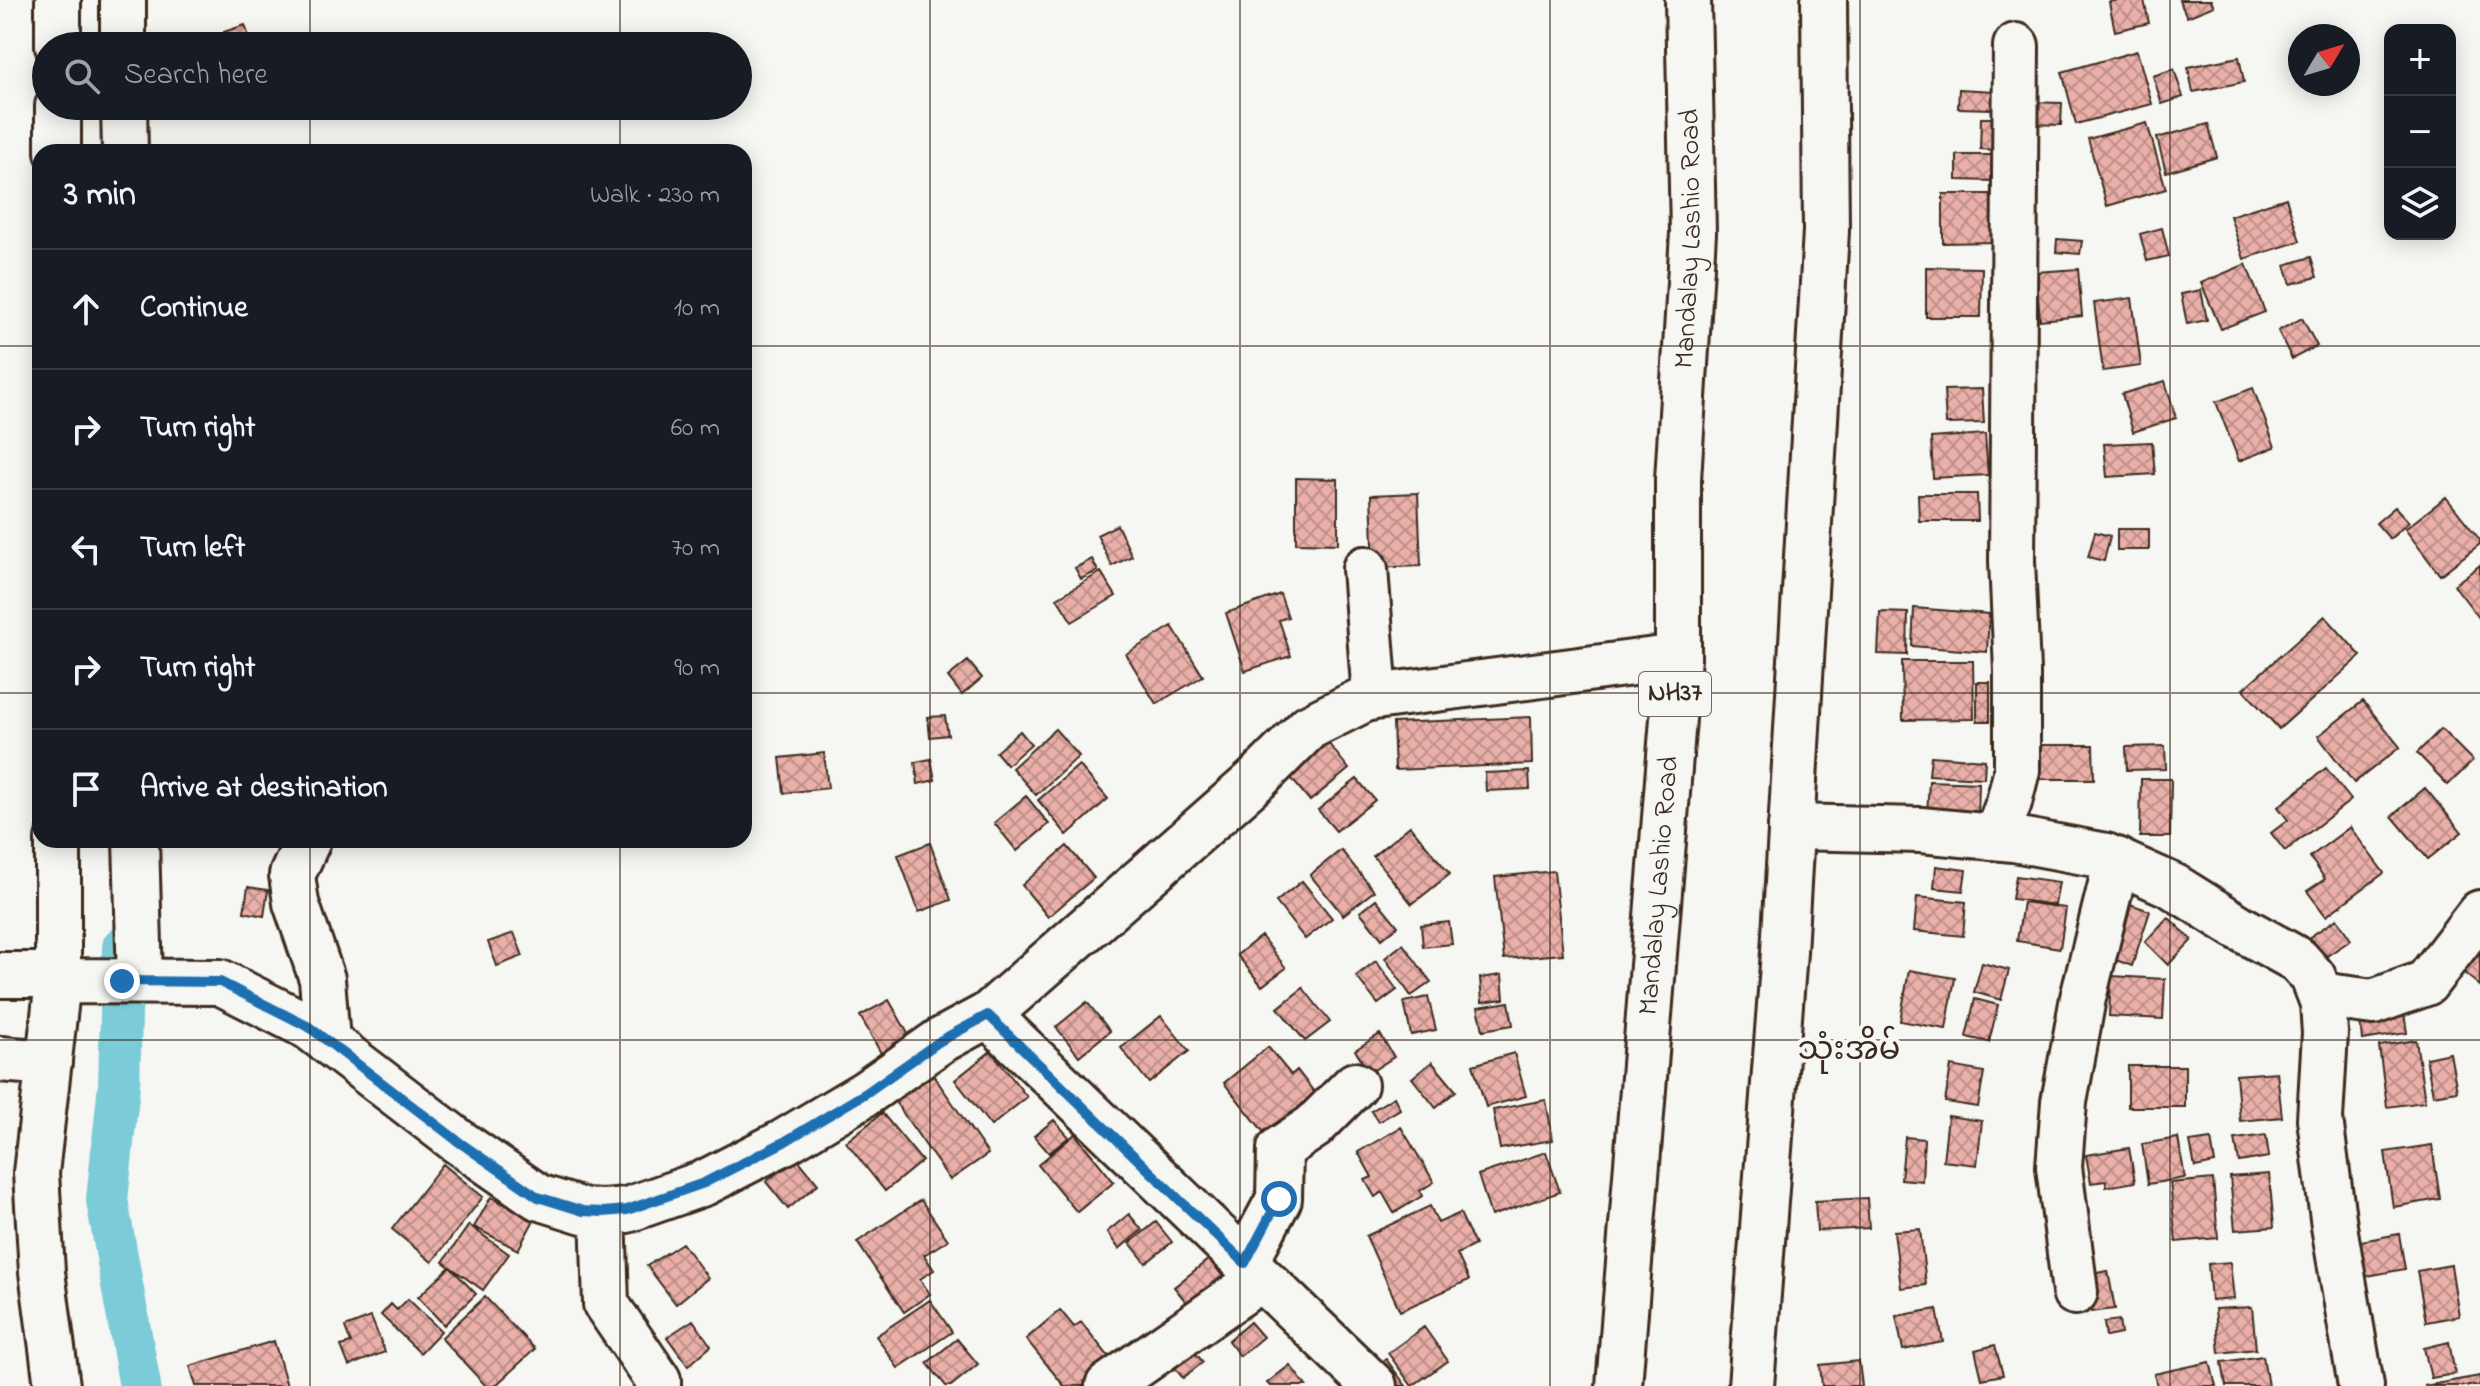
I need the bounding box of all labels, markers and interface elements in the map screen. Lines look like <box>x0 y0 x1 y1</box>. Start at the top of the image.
north arrow <box>2288 24 2360 96</box>
map controls <box>2384 24 2456 240</box>
button: + <box>2384 24 2456 96</box>
search box <box>32 32 752 120</box>
icon: search <box>60 54 104 98</box>
text: Search here <box>124 54 268 98</box>
button: − <box>2384 96 2456 168</box>
street label: Mandalay Lashio Road <box>1664 108 1714 370</box>
button: layers <box>2384 168 2456 240</box>
text: 3 min <box>64 171 136 221</box>
text: Walk · 230 m <box>590 177 720 215</box>
icon: ahead <box>64 287 108 331</box>
text: Continue <box>140 287 248 331</box>
text: 10 m <box>674 290 720 328</box>
icon: right <box>64 407 108 451</box>
text: Turn right <box>140 407 255 451</box>
text: 60 m <box>671 410 720 448</box>
icon: left <box>64 527 108 571</box>
text: Turn left <box>140 527 245 571</box>
text: 70 m <box>671 530 720 568</box>
icon: right <box>64 647 108 691</box>
text: Turn right <box>140 647 255 691</box>
text: 90 m <box>674 650 720 688</box>
road number: NH37 <box>1639 672 1711 716</box>
street label: Mandalay Lashio Road <box>1629 754 1690 1017</box>
icon: arrive <box>64 767 108 811</box>
text: Arrive at destination <box>140 767 388 811</box>
route end <box>104 963 140 999</box>
district label: သုံးအိမ် <box>1798 1025 1900 1075</box>
route start <box>1261 1181 1297 1217</box>

